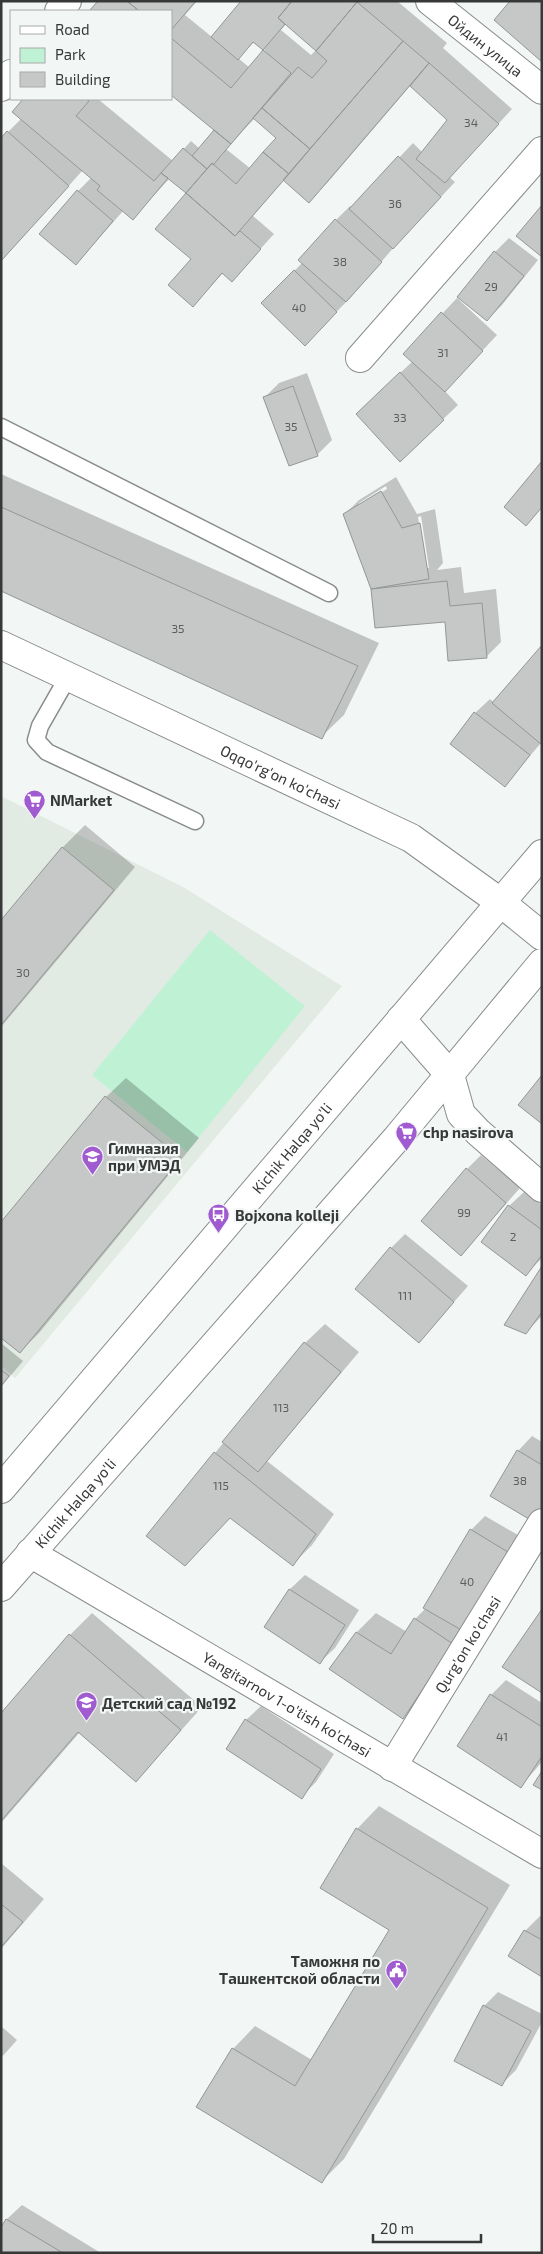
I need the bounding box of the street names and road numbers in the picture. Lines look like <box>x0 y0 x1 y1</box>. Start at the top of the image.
street label: Ойдин улица <box>445 10 527 80</box>
street label: Oqqo'rg'on ko'chasi <box>218 741 343 813</box>
street label: Kichik Halqa yo'li <box>248 1099 335 1197</box>
street label: Kichik Halqa yo'li <box>31 1455 119 1551</box>
street label: Qurg'on ko'chasi <box>431 1592 504 1697</box>
street label: Yangitarnov 1-o'tish ko'chasi <box>199 1648 374 1761</box>

